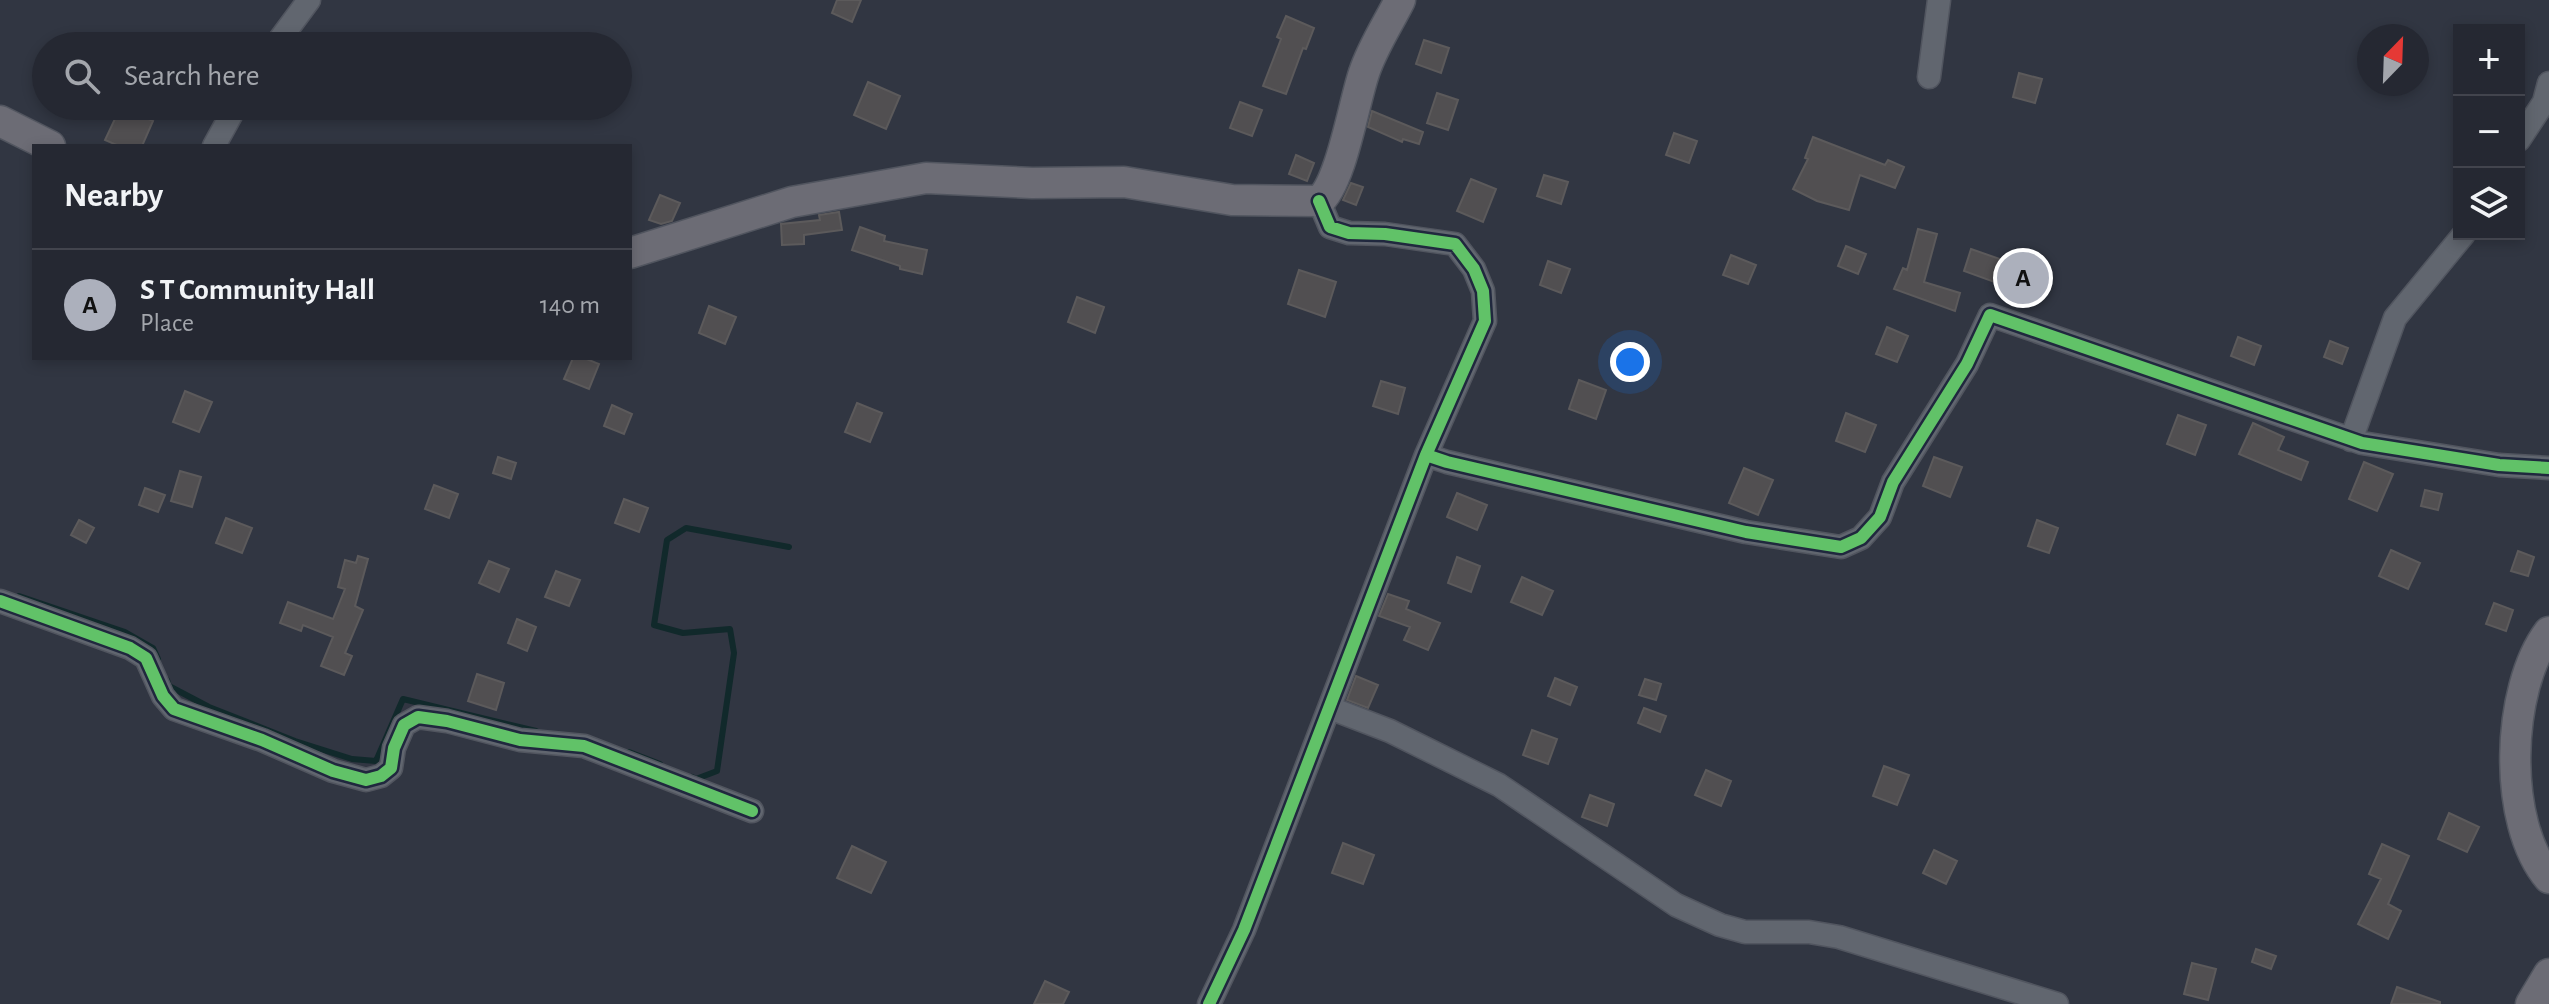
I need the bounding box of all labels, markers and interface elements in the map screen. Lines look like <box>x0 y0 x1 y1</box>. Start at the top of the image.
north arrow <box>2357 24 2429 96</box>
map controls <box>2453 24 2525 240</box>
button: + <box>2453 24 2525 96</box>
search box <box>32 32 632 120</box>
icon: search <box>60 54 104 98</box>
text: Search here <box>124 61 260 91</box>
button: − <box>2453 96 2525 168</box>
button: layers <box>2453 168 2525 240</box>
text: Nearby <box>64 179 163 213</box>
pin: A <box>1997 248 2049 308</box>
text: S T Community Hall <box>140 275 375 305</box>
text: A <box>82 292 98 318</box>
text: 140 m <box>540 292 600 318</box>
text: Place <box>140 310 194 336</box>
your location <box>1610 342 1650 382</box>

